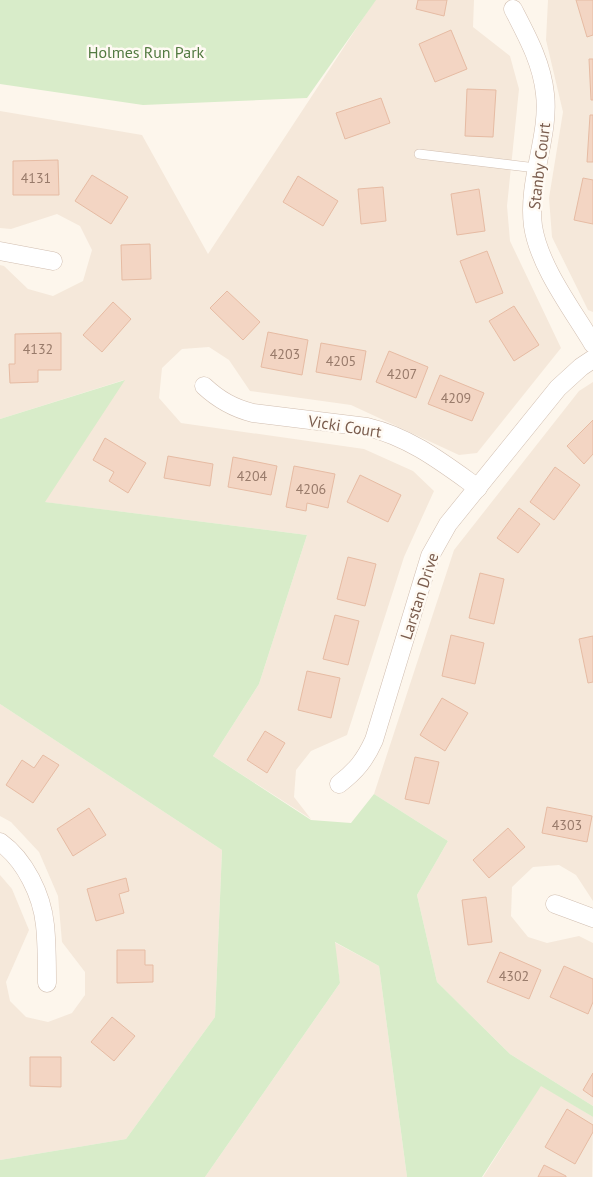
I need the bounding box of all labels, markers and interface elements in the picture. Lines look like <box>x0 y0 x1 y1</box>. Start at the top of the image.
park label: Holmes Run Park <box>88 42 205 62</box>
street label: Stanby Court <box>524 121 554 211</box>
house number: 4131 <box>21 169 51 187</box>
house number: 4132 <box>23 340 53 358</box>
house number: 4203 <box>270 345 300 363</box>
house number: 4205 <box>326 352 356 370</box>
house number: 4207 <box>387 365 417 383</box>
house number: 4209 <box>441 389 471 407</box>
street label: Vicki Court <box>306 410 384 442</box>
house number: 4204 <box>237 467 268 485</box>
house number: 4206 <box>296 480 326 498</box>
street label: Larstan Drive <box>396 550 442 642</box>
house number: 4303 <box>552 816 582 834</box>
house number: 4302 <box>499 967 529 985</box>

